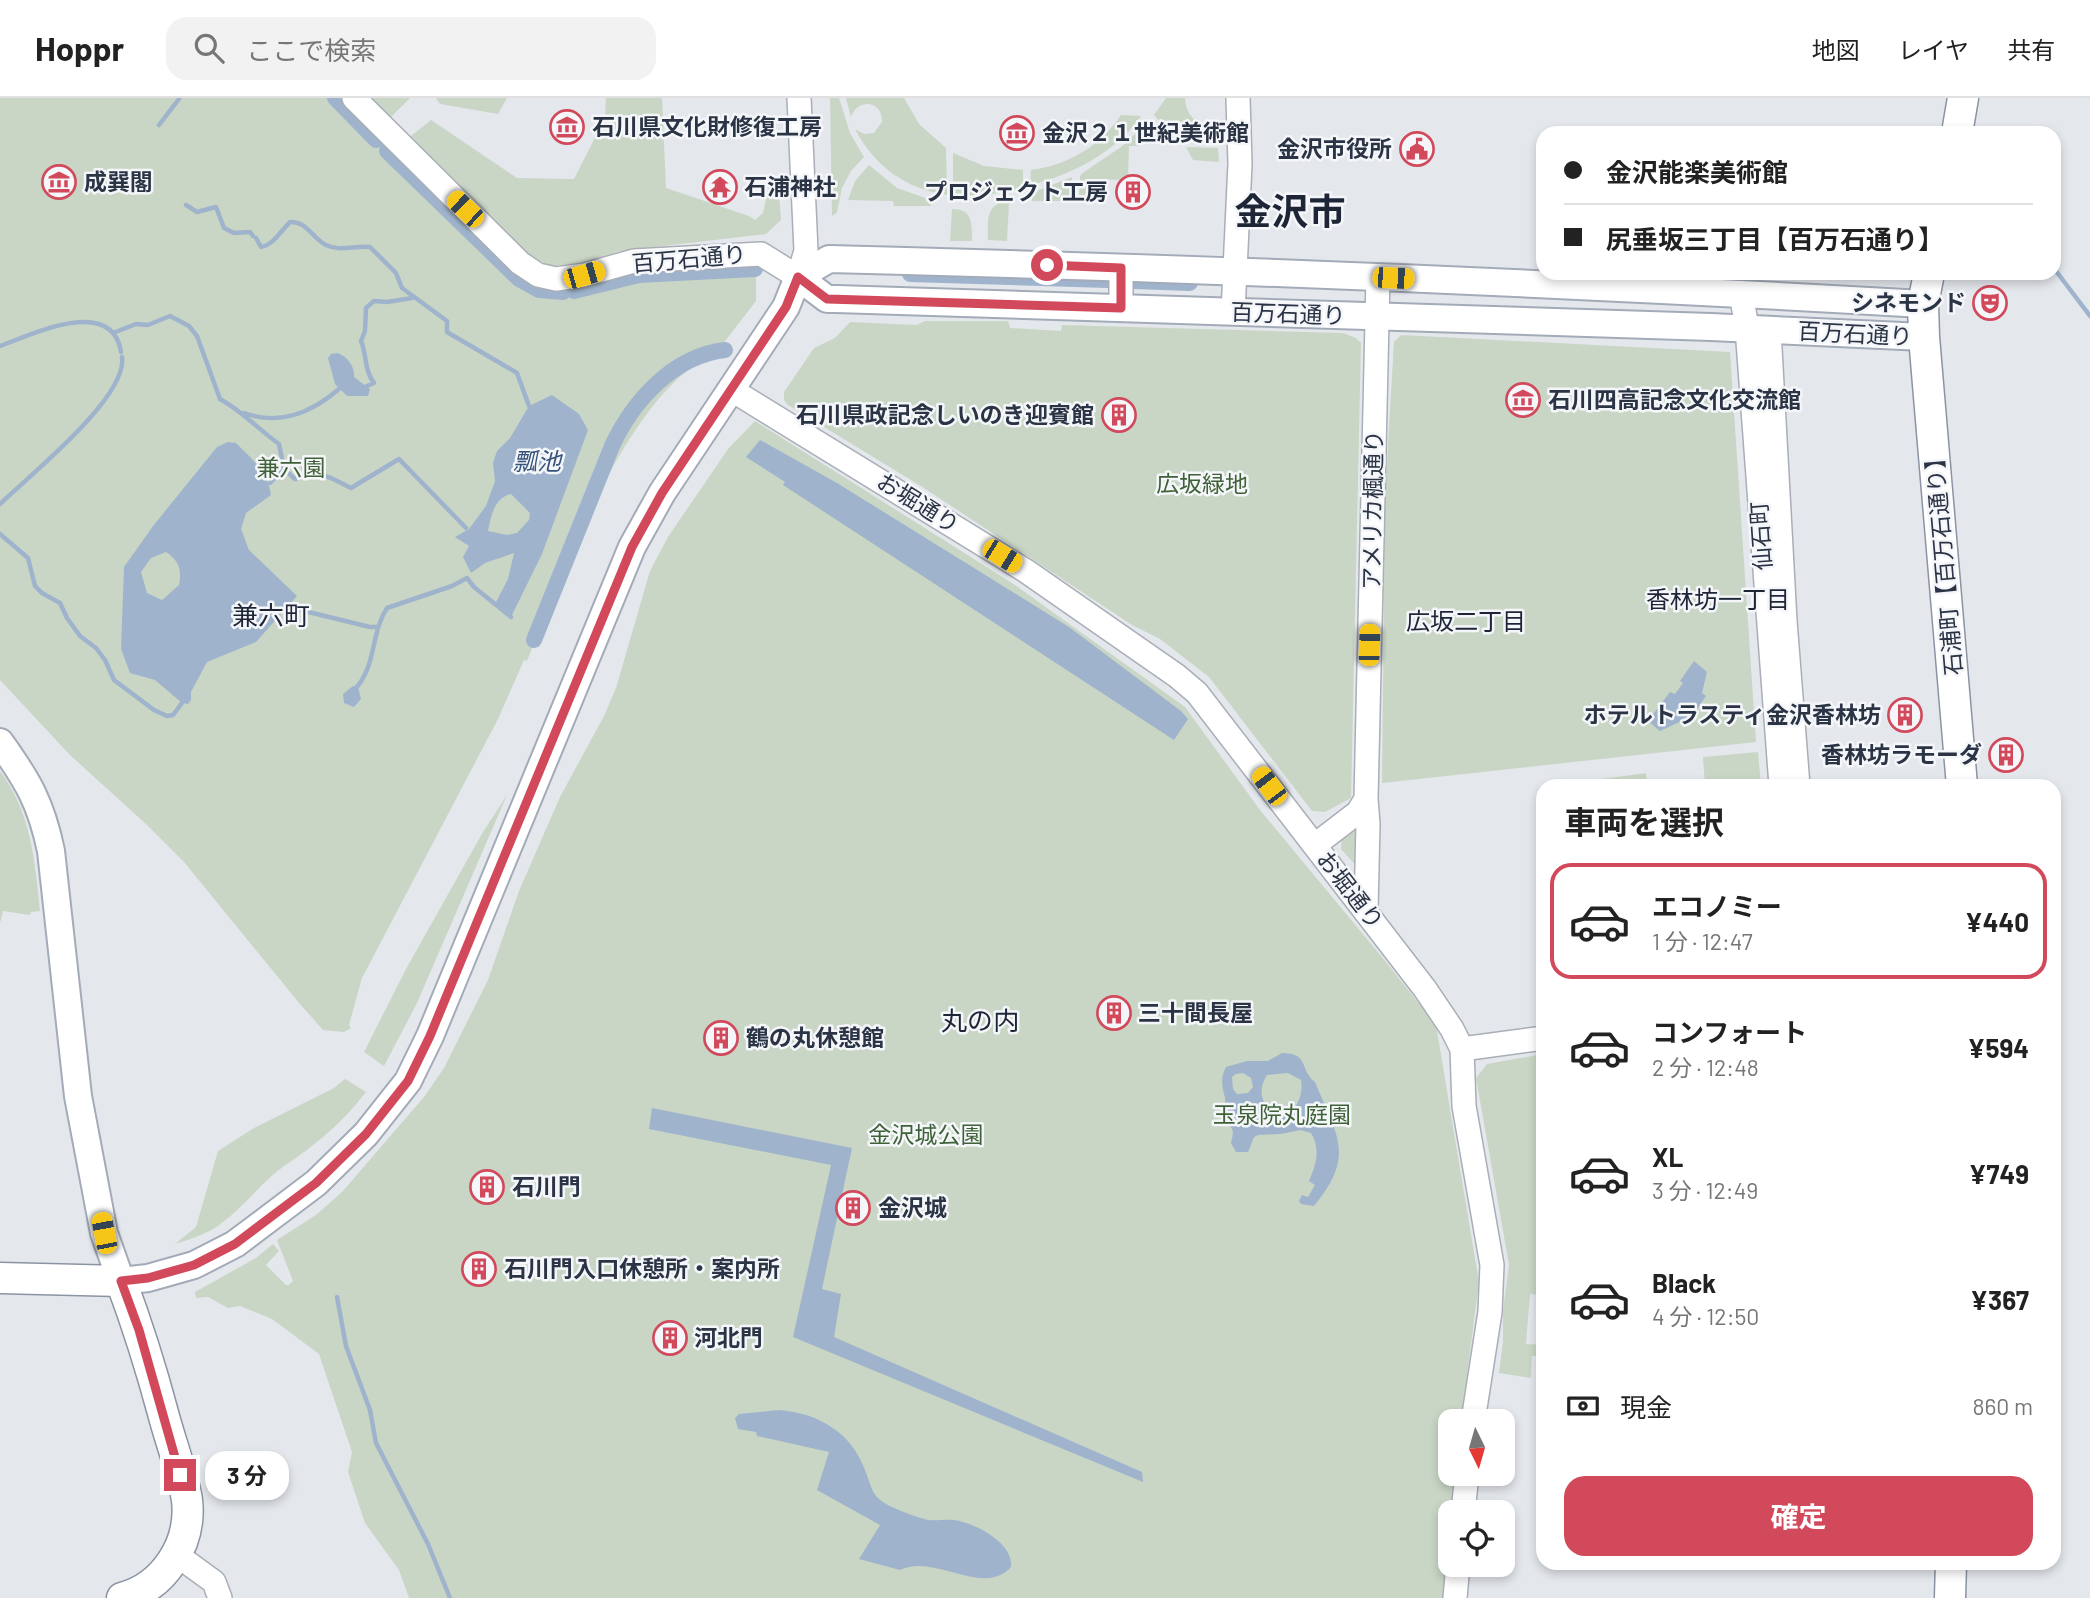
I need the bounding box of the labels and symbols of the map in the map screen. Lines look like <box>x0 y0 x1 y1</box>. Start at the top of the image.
museum icon: 石川県文化財修復工房 <box>548 108 586 146</box>
place label: 石川県文化財修復工房 <box>592 112 822 140</box>
museum icon: 金沢２１世紀美術館 <box>998 114 1036 152</box>
place label: 金沢２１世紀美術館 <box>1042 118 1249 146</box>
public building icon: 金沢市役所 <box>1398 130 1436 168</box>
place label: 金沢市役所 <box>1277 134 1392 162</box>
museum icon: 成巽閣 <box>40 163 78 201</box>
place label: 成巽閣 <box>84 167 153 195</box>
temple icon: 石浦神社 <box>701 168 739 206</box>
place label: 石浦神社 <box>744 172 836 200</box>
building icon: プロジェクト工房 <box>1114 173 1152 211</box>
place label: プロジェクト工房 <box>924 177 1108 205</box>
car <box>443 187 488 231</box>
district label: 金沢市 <box>1235 188 1346 232</box>
street label: 百万石通り <box>630 239 747 277</box>
route start <box>1031 249 1063 281</box>
car <box>561 259 608 291</box>
car <box>1372 267 1415 289</box>
theatre icon: シネモンド <box>1971 284 2009 322</box>
place label: シネモンド <box>1851 288 1966 316</box>
street label: 百万石通り <box>1230 297 1346 329</box>
street label: 百万石通り <box>1797 316 1913 350</box>
museum icon: 石川四高記念文化交流館 <box>1504 381 1542 419</box>
place label: 石川四高記念文化交流館 <box>1548 385 1801 413</box>
building icon: 石川県政記念しいのき迎賓館 <box>1100 396 1138 434</box>
place label: 石川県政記念しいのき迎賓館 <box>796 400 1094 428</box>
street label: アメリカ楓通り <box>1357 430 1387 590</box>
street label: 石浦町【百万石通り】 <box>1919 445 1967 677</box>
water label: 瓢池 <box>513 446 563 475</box>
park label: 兼六園 <box>257 453 326 481</box>
street label: お堀通り <box>872 466 965 538</box>
park label: 広坂緑地 <box>1156 469 1248 497</box>
street label: 仙石町 <box>1744 501 1776 571</box>
car <box>979 536 1026 576</box>
district label: 香林坊一丁目 <box>1646 584 1790 613</box>
district label: 兼六町 <box>232 599 310 630</box>
district label: 広坂二丁目 <box>1406 606 1526 635</box>
car <box>1358 624 1381 666</box>
building icon: ホテルトラスティ金沢香林坊 <box>1886 696 1924 734</box>
place label: ホテルトラスティ金沢香林坊 <box>1584 700 1881 728</box>
building icon: 香林坊ラモーダ <box>1987 736 2025 774</box>
place label: 香林坊ラモーダ <box>1821 740 1982 768</box>
car <box>1248 763 1291 809</box>
street label: お堀通り <box>1311 845 1390 934</box>
building icon: 三十間長屋 <box>1095 994 1133 1032</box>
place label: 三十間長屋 <box>1138 998 1253 1026</box>
district label: 丸の内 <box>941 1004 1019 1035</box>
building icon: 鶴の丸休憩館 <box>702 1019 740 1057</box>
place label: 鶴の丸休憩館 <box>746 1023 884 1051</box>
park label: 玉泉院丸庭園 <box>1213 1100 1351 1128</box>
park label: 金沢城公園 <box>869 1120 984 1148</box>
building icon: 石川門 <box>468 1168 506 1206</box>
place label: 石川門 <box>512 1172 581 1200</box>
building icon: 金沢城 <box>834 1189 872 1227</box>
place label: 金沢城 <box>878 1193 947 1221</box>
car <box>90 1210 119 1256</box>
building icon: 石川門入口休憩所・案内所 <box>460 1250 498 1288</box>
place label: 石川門入口休憩所・案内所 <box>504 1254 780 1282</box>
building icon: 河北門 <box>651 1319 689 1357</box>
place label: 河北門 <box>694 1323 763 1351</box>
north arrow <box>1438 1409 1516 1486</box>
callout: 3 分 <box>204 1450 288 1500</box>
route end <box>164 1459 196 1491</box>

